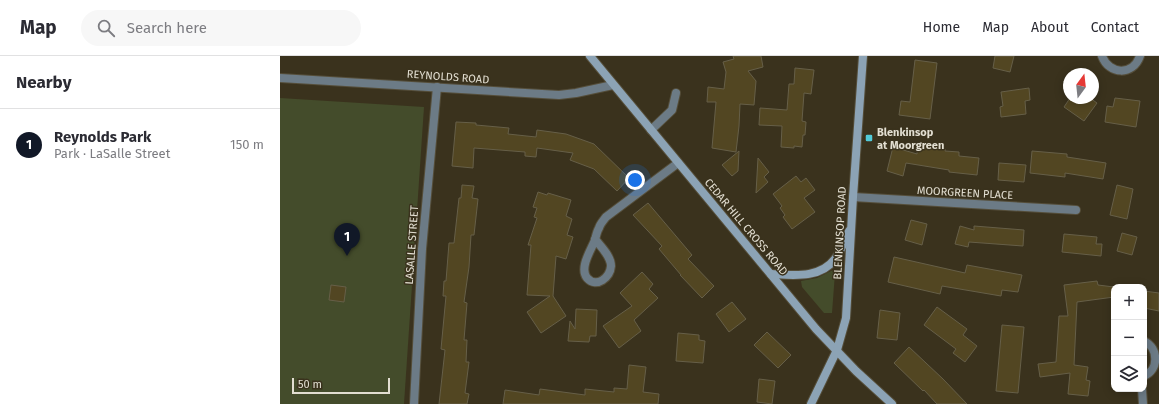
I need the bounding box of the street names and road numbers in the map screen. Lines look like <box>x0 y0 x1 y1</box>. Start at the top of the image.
street label: REYNOLDS ROAD <box>406 68 490 86</box>
street label: CEDAR HILL CROSS ROAD <box>702 176 790 278</box>
street label: MOORGREEN PLACE <box>917 184 1013 202</box>
street label: BLENKINSOP ROAD <box>831 186 849 280</box>
street label: LASALLE STREET <box>403 205 421 285</box>

